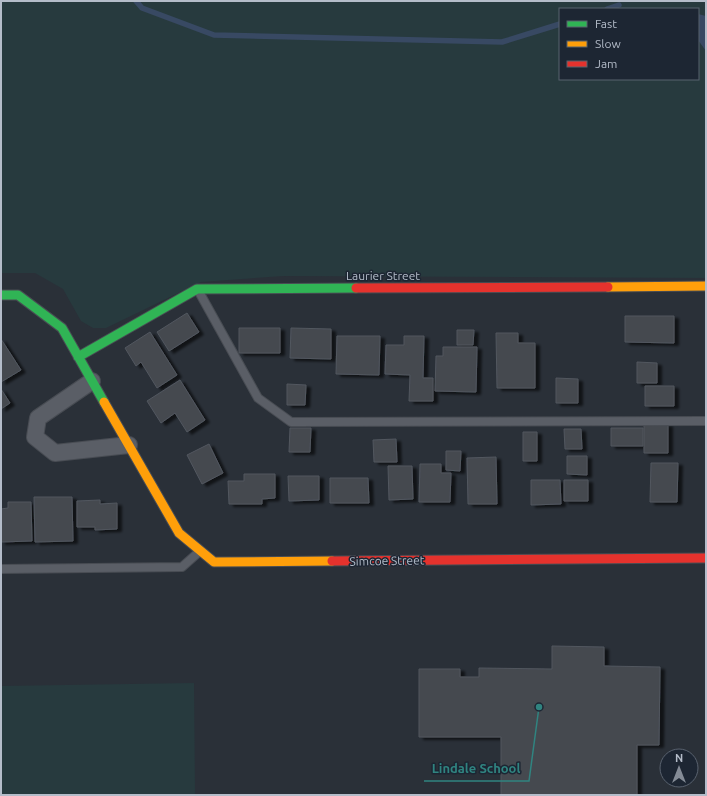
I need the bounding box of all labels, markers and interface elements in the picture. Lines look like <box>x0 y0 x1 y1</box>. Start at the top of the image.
legend <box>559 8 699 80</box>
text: Fast <box>595 17 617 30</box>
text: Slow <box>595 37 621 50</box>
text: Jam <box>595 57 617 70</box>
street label: Laurier Street <box>346 269 420 282</box>
street label: Simcoe Street <box>349 553 425 568</box>
north arrow <box>659 748 699 788</box>
text: N <box>675 752 683 764</box>
callout: Lindale School <box>424 756 529 781</box>
text: Lindale School <box>432 761 520 775</box>

